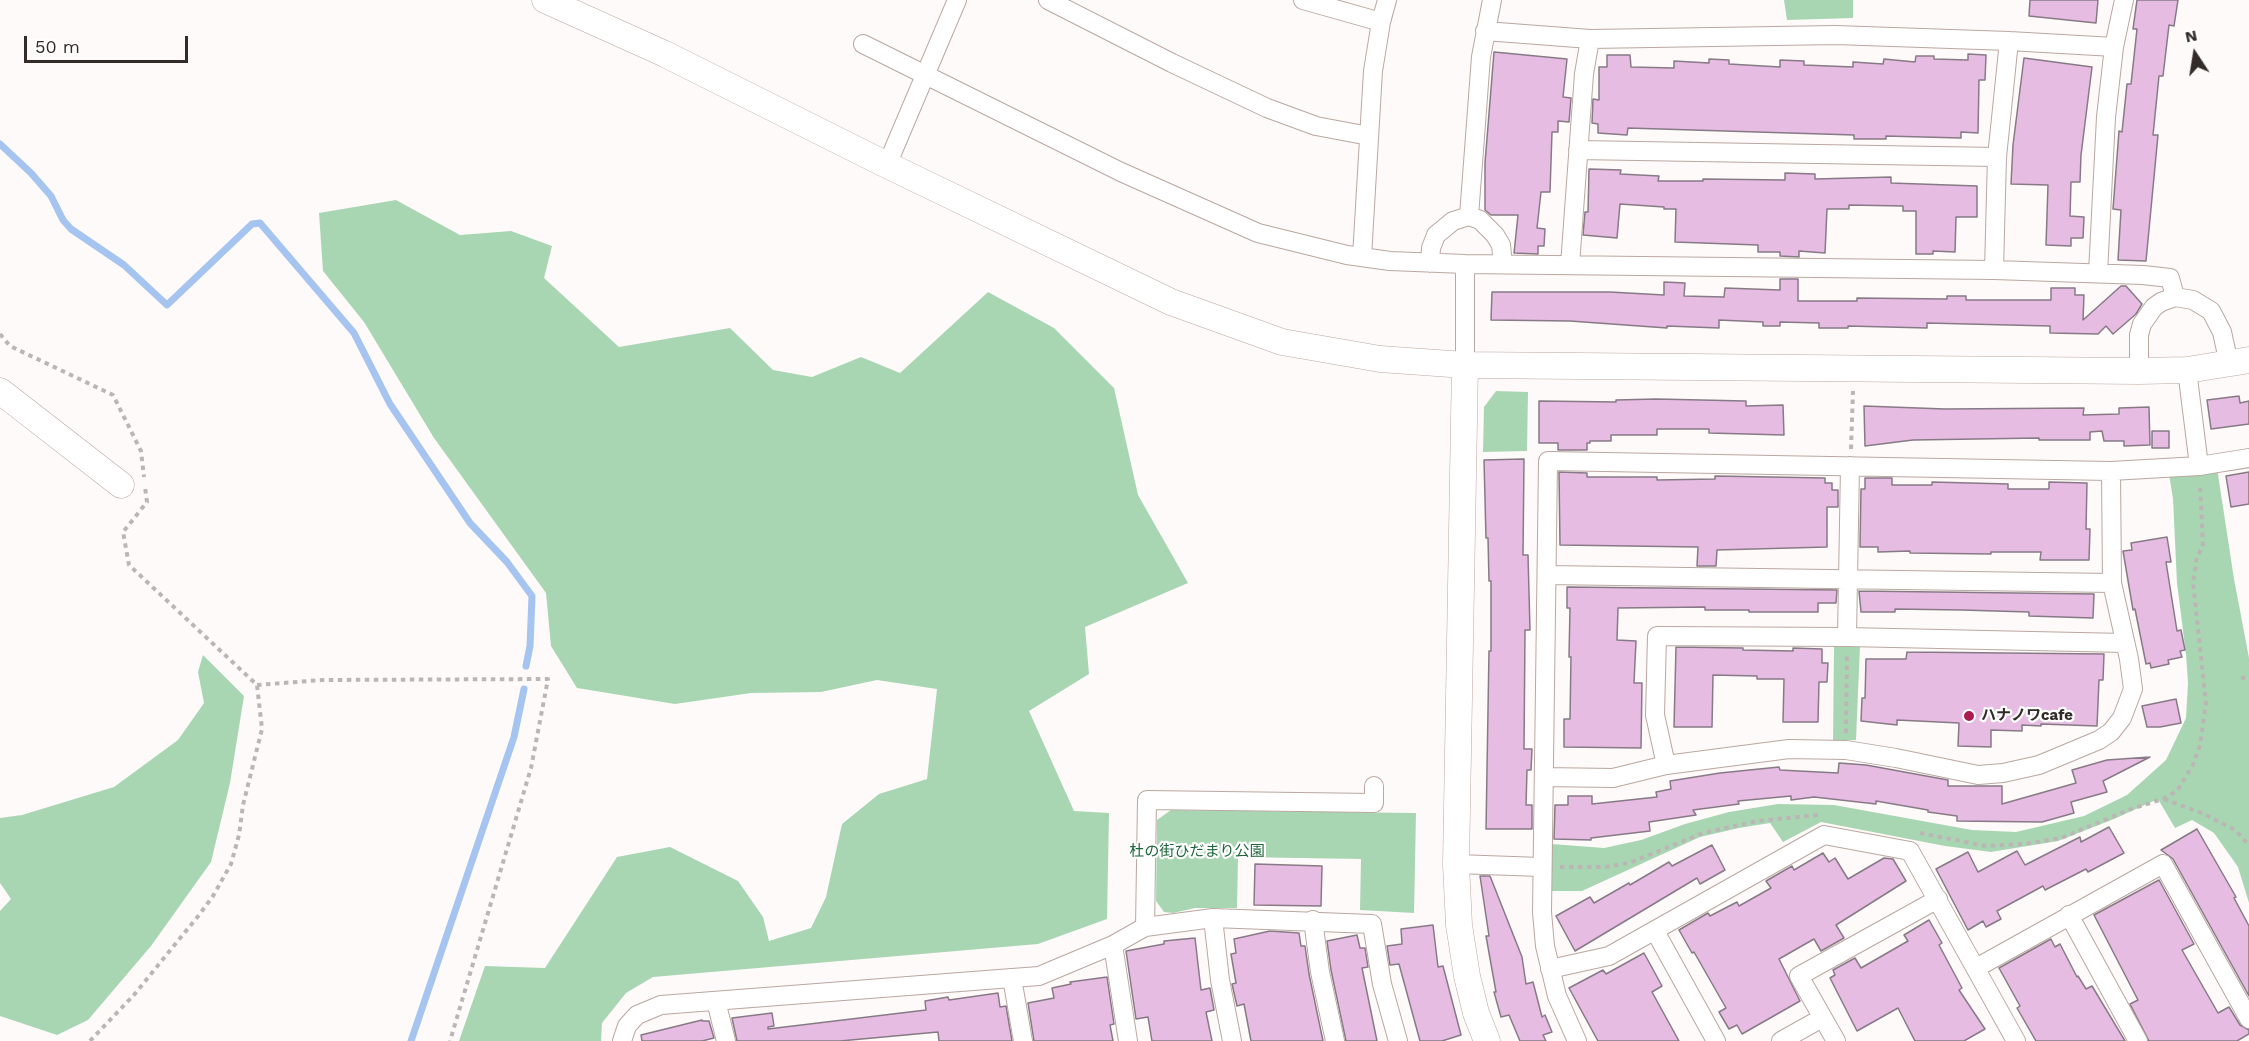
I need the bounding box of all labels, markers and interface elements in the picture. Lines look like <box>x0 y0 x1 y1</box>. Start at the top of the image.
scale bar <box>27 24 190 62</box>
north arrow <box>2165 24 2225 84</box>
text: N <box>2183 25 2199 46</box>
text: 50 m <box>35 36 80 57</box>
place label: ハナノワcafe <box>1981 707 2073 725</box>
marker: ハナノワcafe <box>1962 709 1976 723</box>
park label: 杜の街ひだまり公園 <box>1130 843 1264 861</box>

